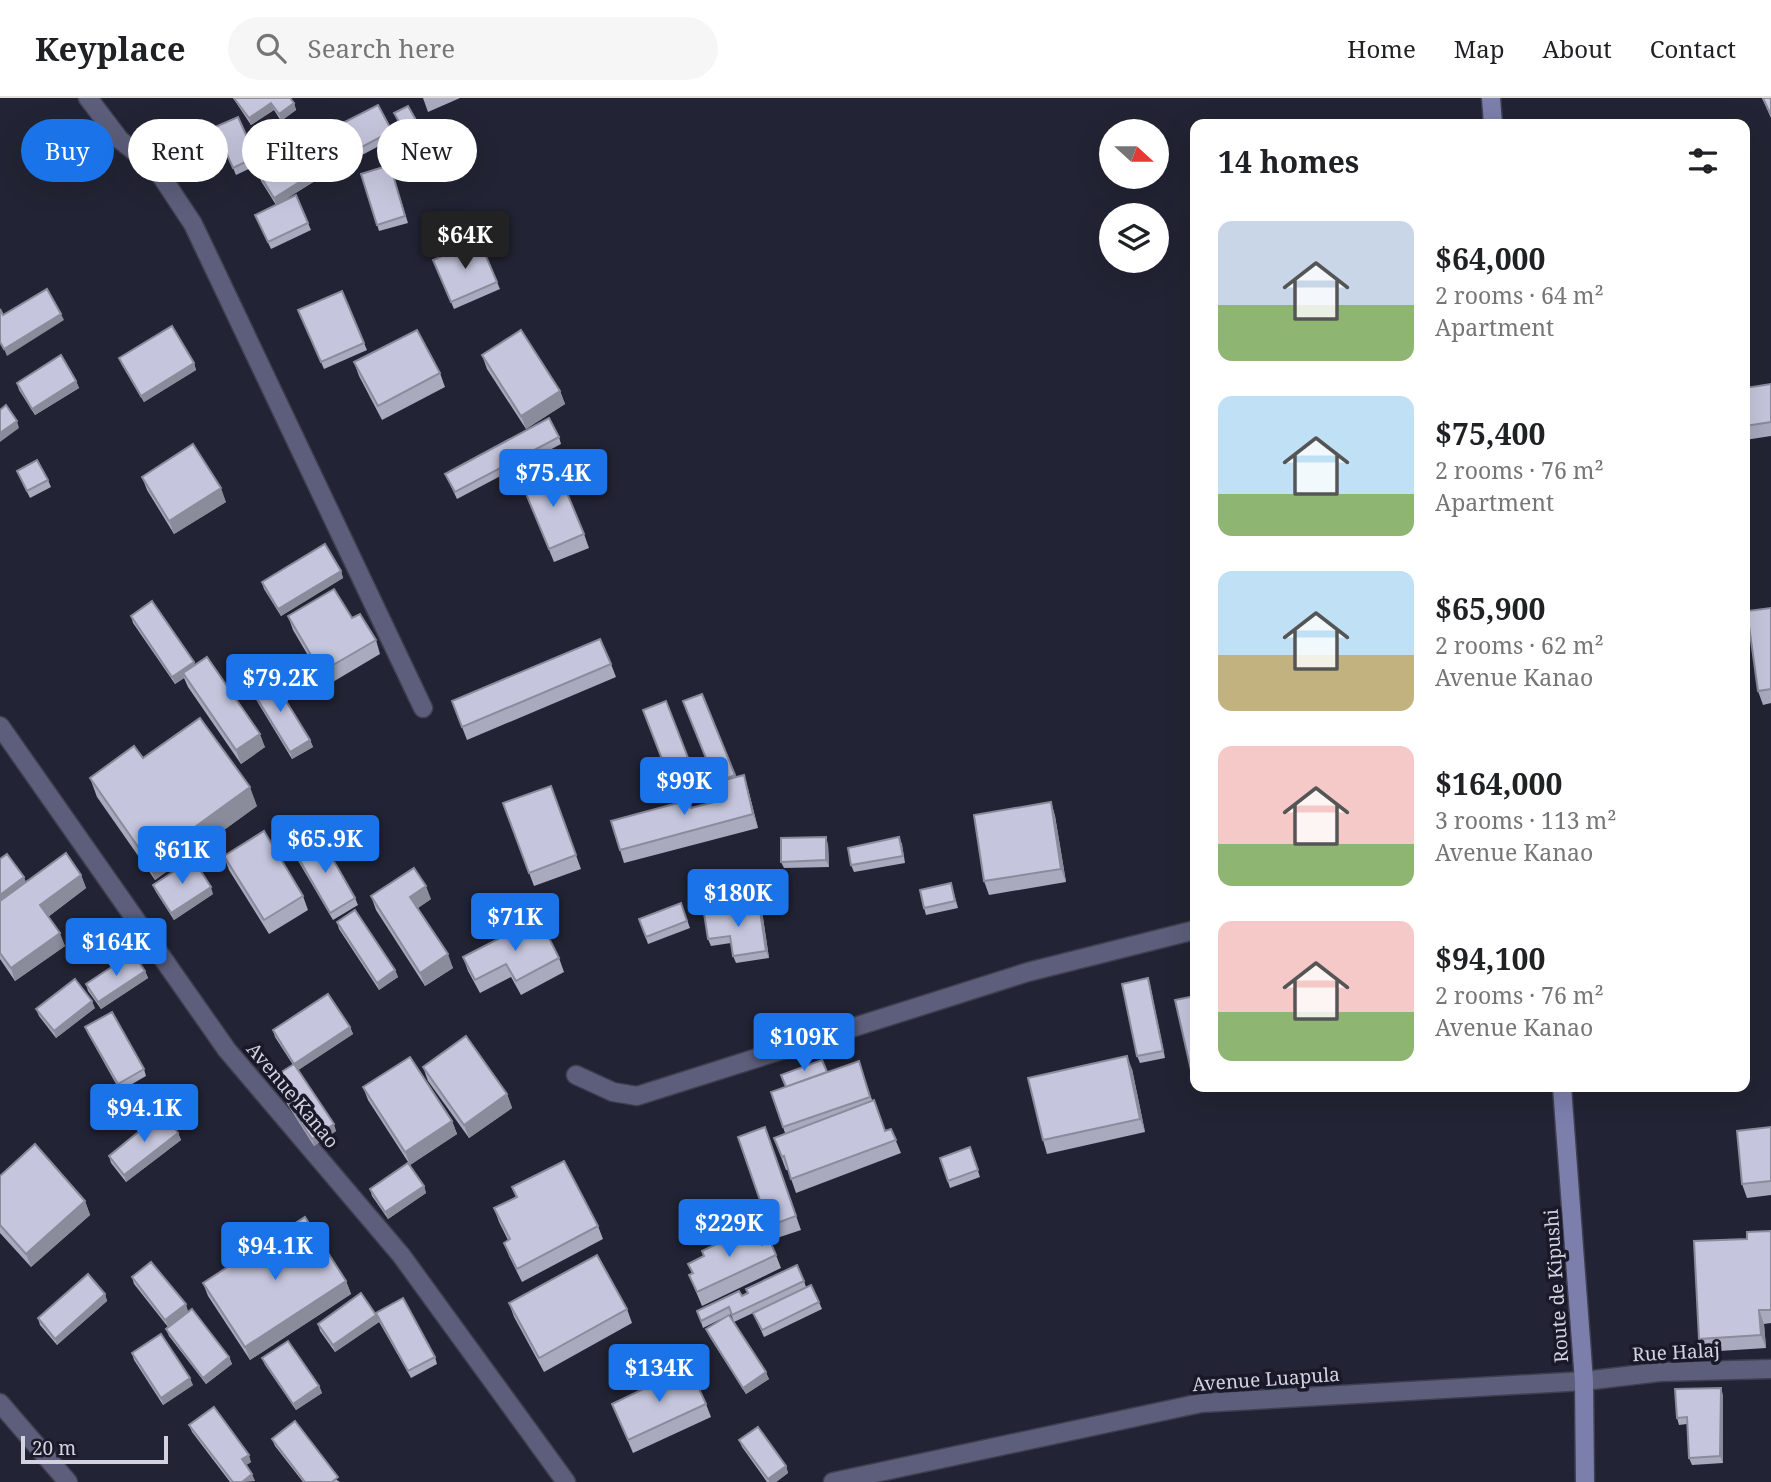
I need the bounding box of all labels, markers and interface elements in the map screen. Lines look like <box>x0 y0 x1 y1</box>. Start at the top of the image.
search box <box>228 17 718 80</box>
text: Keyplace <box>35 26 186 71</box>
icon: search <box>252 29 290 67</box>
text: Search here <box>308 30 455 66</box>
text: Home <box>1347 32 1416 65</box>
text: Map <box>1454 32 1505 65</box>
text: About <box>1543 32 1612 65</box>
text: Contact <box>1650 32 1736 65</box>
chip: Buy <box>21 119 114 182</box>
chip: Rent <box>128 119 228 182</box>
chip: Filters <box>242 119 363 182</box>
chip: New <box>377 119 477 182</box>
north arrow <box>1099 119 1169 189</box>
map controls <box>1099 119 1169 273</box>
text: 14 homes <box>1218 141 1359 182</box>
icon: filters <box>1684 142 1722 180</box>
button: layers <box>1099 203 1169 273</box>
pin: $64K <box>424 212 506 271</box>
text: $64K <box>437 218 493 250</box>
text: $64,000 <box>1435 238 1546 279</box>
icon: home <box>1274 249 1358 333</box>
text: 2 rooms · 64 m² <box>1435 279 1604 311</box>
text: Apartment <box>1435 311 1554 343</box>
text: $75,400 <box>1435 413 1546 454</box>
icon: home <box>1274 424 1358 508</box>
pin: $75.4K <box>496 450 610 509</box>
text: 2 rooms · 76 m² <box>1435 454 1604 486</box>
text: $75.4K <box>515 456 591 488</box>
text: Apartment <box>1435 486 1554 518</box>
text: $65,900 <box>1435 588 1546 629</box>
icon: home <box>1274 599 1358 683</box>
text: 2 rooms · 62 m² <box>1435 629 1604 661</box>
pin: $79.2K <box>223 654 337 714</box>
text: $79.2K <box>242 661 318 693</box>
text: Avenue Kanao <box>1435 661 1593 693</box>
pin: $99K <box>643 758 725 817</box>
text: $164,000 <box>1435 763 1562 804</box>
text: $99K <box>656 764 712 796</box>
icon: home <box>1274 774 1358 858</box>
text: 3 rooms · 113 m² <box>1435 804 1617 836</box>
pin: $65.9K <box>268 816 382 875</box>
text: $65.9K <box>287 822 363 854</box>
pin: $61K <box>141 826 223 886</box>
text: $61K <box>154 833 210 865</box>
text: Avenue Kanao <box>1435 836 1593 868</box>
pin: $180K <box>689 870 787 929</box>
text: $180K <box>704 876 772 908</box>
pin: $71K <box>474 894 556 953</box>
text: $71K <box>487 900 543 932</box>
pin: $164K <box>67 918 165 978</box>
text: $164K <box>82 925 150 957</box>
text: $94,100 <box>1435 938 1546 979</box>
icon: home <box>1274 949 1358 1033</box>
text: 2 rooms · 76 m² <box>1435 979 1604 1011</box>
text: Avenue Kanao <box>1435 1011 1593 1043</box>
pin: $109K <box>755 1014 853 1073</box>
text: $109K <box>770 1020 838 1052</box>
street label: Avenue Kanao <box>241 1037 345 1153</box>
pin: $94.1K <box>87 1084 201 1144</box>
text: $94.1K <box>106 1091 182 1123</box>
pin: $229K <box>680 1200 778 1259</box>
text: $229K <box>695 1206 763 1238</box>
street label: Route de Kipushi <box>1538 1208 1574 1364</box>
pin: $94.1K <box>218 1222 332 1282</box>
text: $94.1K <box>237 1229 313 1261</box>
street label: Rue Halaj <box>1632 1337 1720 1367</box>
pin: $134K <box>610 1344 708 1404</box>
text: $134K <box>625 1351 693 1383</box>
street label: Avenue Luapula <box>1191 1361 1341 1397</box>
scale bar <box>21 1433 168 1465</box>
text: 20 m <box>32 1435 76 1461</box>

